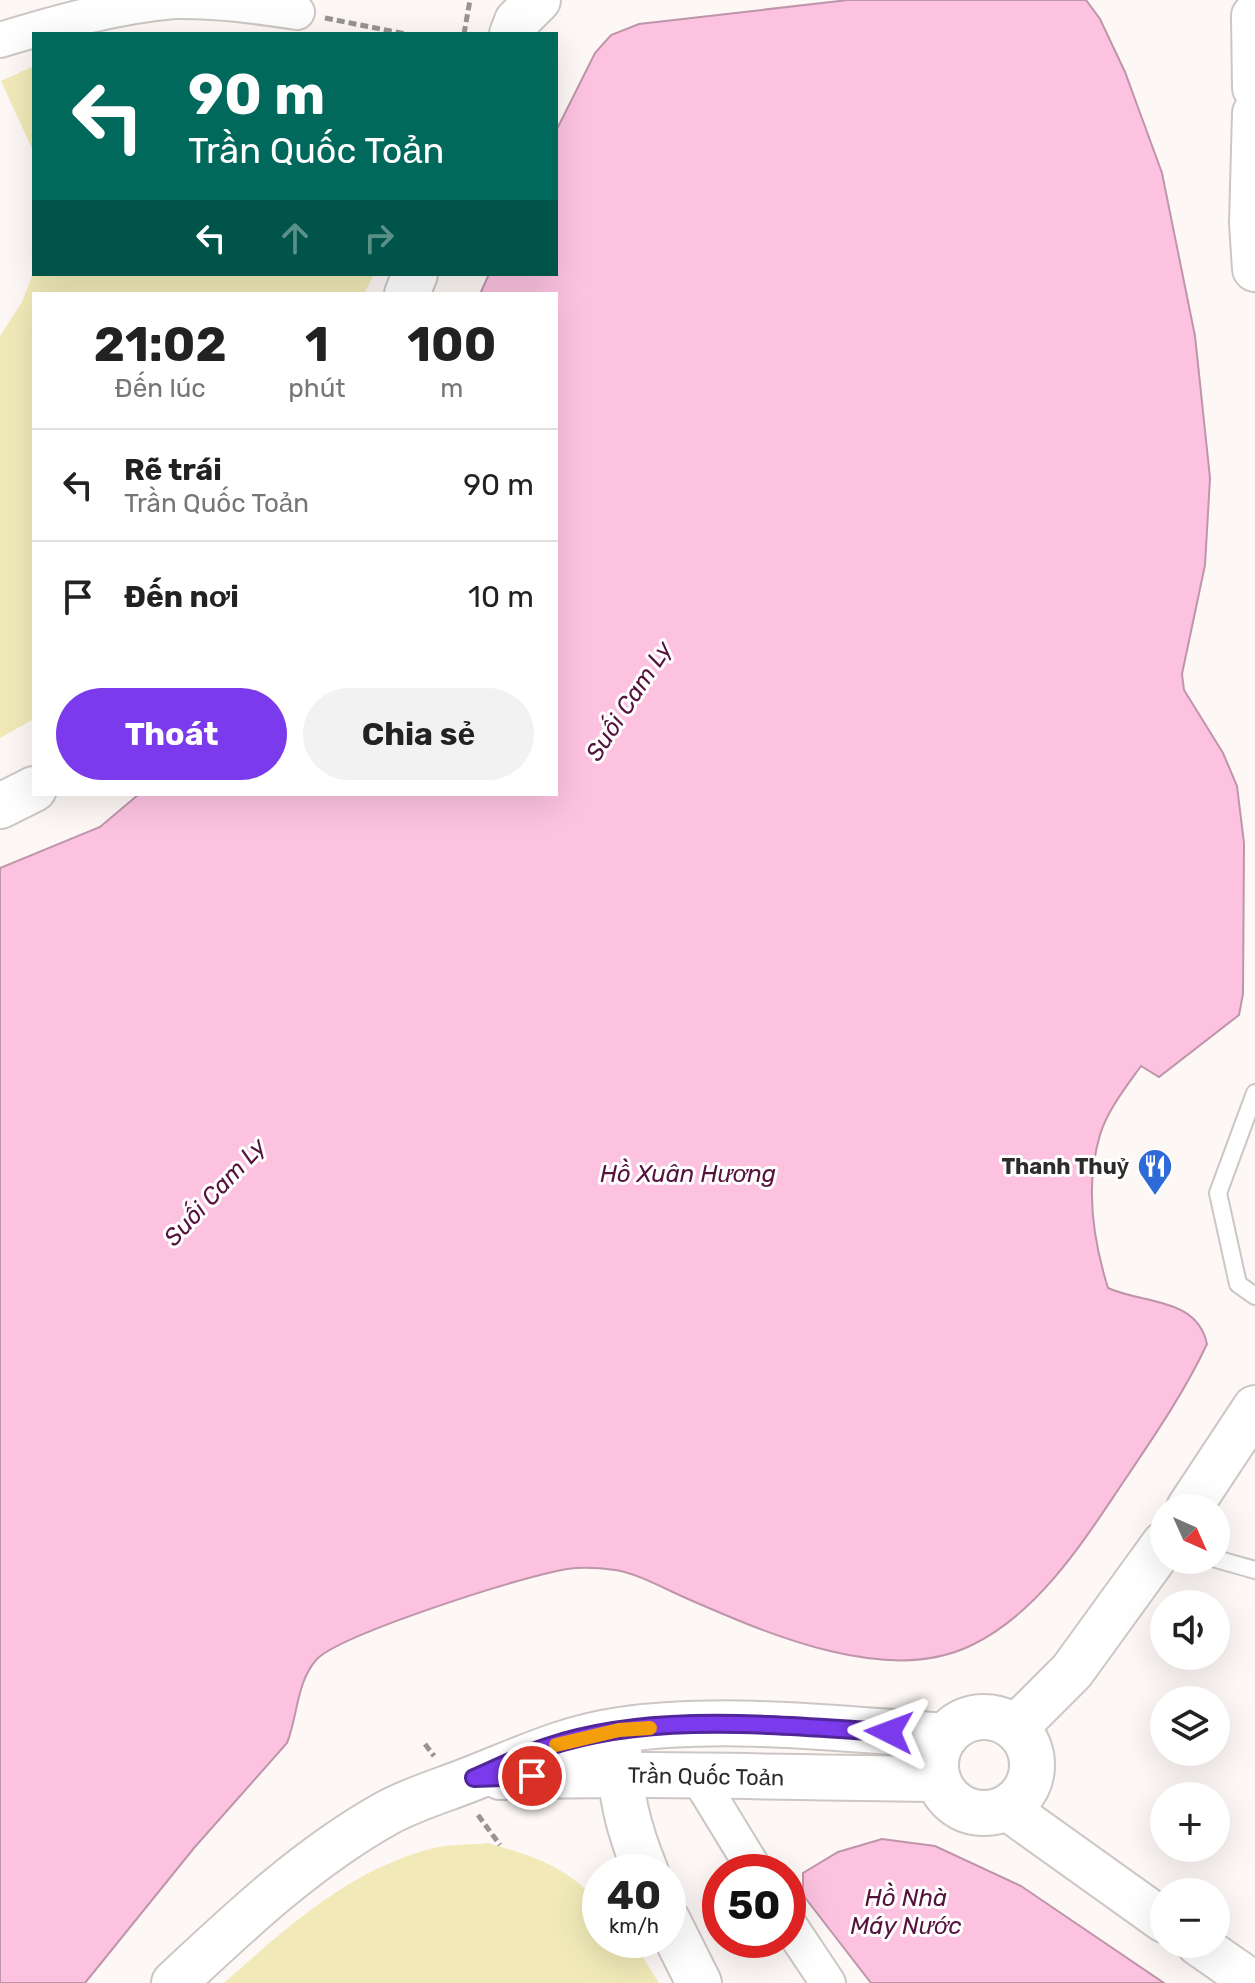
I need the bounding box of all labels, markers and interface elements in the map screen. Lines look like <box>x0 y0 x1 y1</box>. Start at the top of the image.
text: 90 m <box>188 62 325 128</box>
icon: left <box>56 64 160 168</box>
text: Trần Quốc Toản <box>188 129 444 172</box>
icon: left <box>189 216 233 260</box>
icon: ahead <box>273 216 317 260</box>
icon: right <box>357 216 401 260</box>
text: 21:02 <box>94 316 227 373</box>
text: 1 <box>305 316 329 373</box>
text: 100 <box>407 316 496 373</box>
text: Đến lúc <box>115 373 206 404</box>
text: phút <box>288 373 345 404</box>
text: m <box>440 373 463 404</box>
text: Rẽ trái <box>124 452 222 488</box>
icon: left <box>56 463 100 507</box>
text: 90 m <box>463 467 534 503</box>
text: Trần Quốc Toản <box>124 488 309 519</box>
icon: arrive <box>56 575 100 619</box>
text: Đến nơi <box>124 579 239 615</box>
text: 10 m <box>468 579 534 615</box>
water label: Suối Cam Ly <box>578 634 678 766</box>
button: Thoát <box>56 688 287 780</box>
button: Chia sẻ <box>303 688 534 780</box>
water label: Suối Cam Ly <box>157 1131 272 1252</box>
restaurant icon: Thanh Thuỷ <box>1136 1147 1174 1197</box>
place label: Thanh Thuỷ <box>1001 1153 1130 1180</box>
water label: Hồ Xuân Hương <box>600 1158 776 1188</box>
north arrow <box>1150 1494 1230 1574</box>
map controls <box>1150 1494 1230 1958</box>
button: sound <box>1150 1590 1230 1670</box>
button: layers <box>1150 1686 1230 1766</box>
position arrow <box>847 1690 931 1774</box>
pin <box>498 1742 566 1810</box>
icon: arrive <box>510 1754 554 1798</box>
street label: Trần Quốc Toản <box>627 1762 785 1791</box>
button: + <box>1150 1782 1230 1862</box>
speed limit sign: 50 <box>702 1854 806 1958</box>
text: 40 <box>607 1872 661 1919</box>
button: − <box>1150 1878 1230 1958</box>
water label: Hồ Nhà Máy Nước <box>850 1882 962 1940</box>
text: km/h <box>609 1914 659 1938</box>

